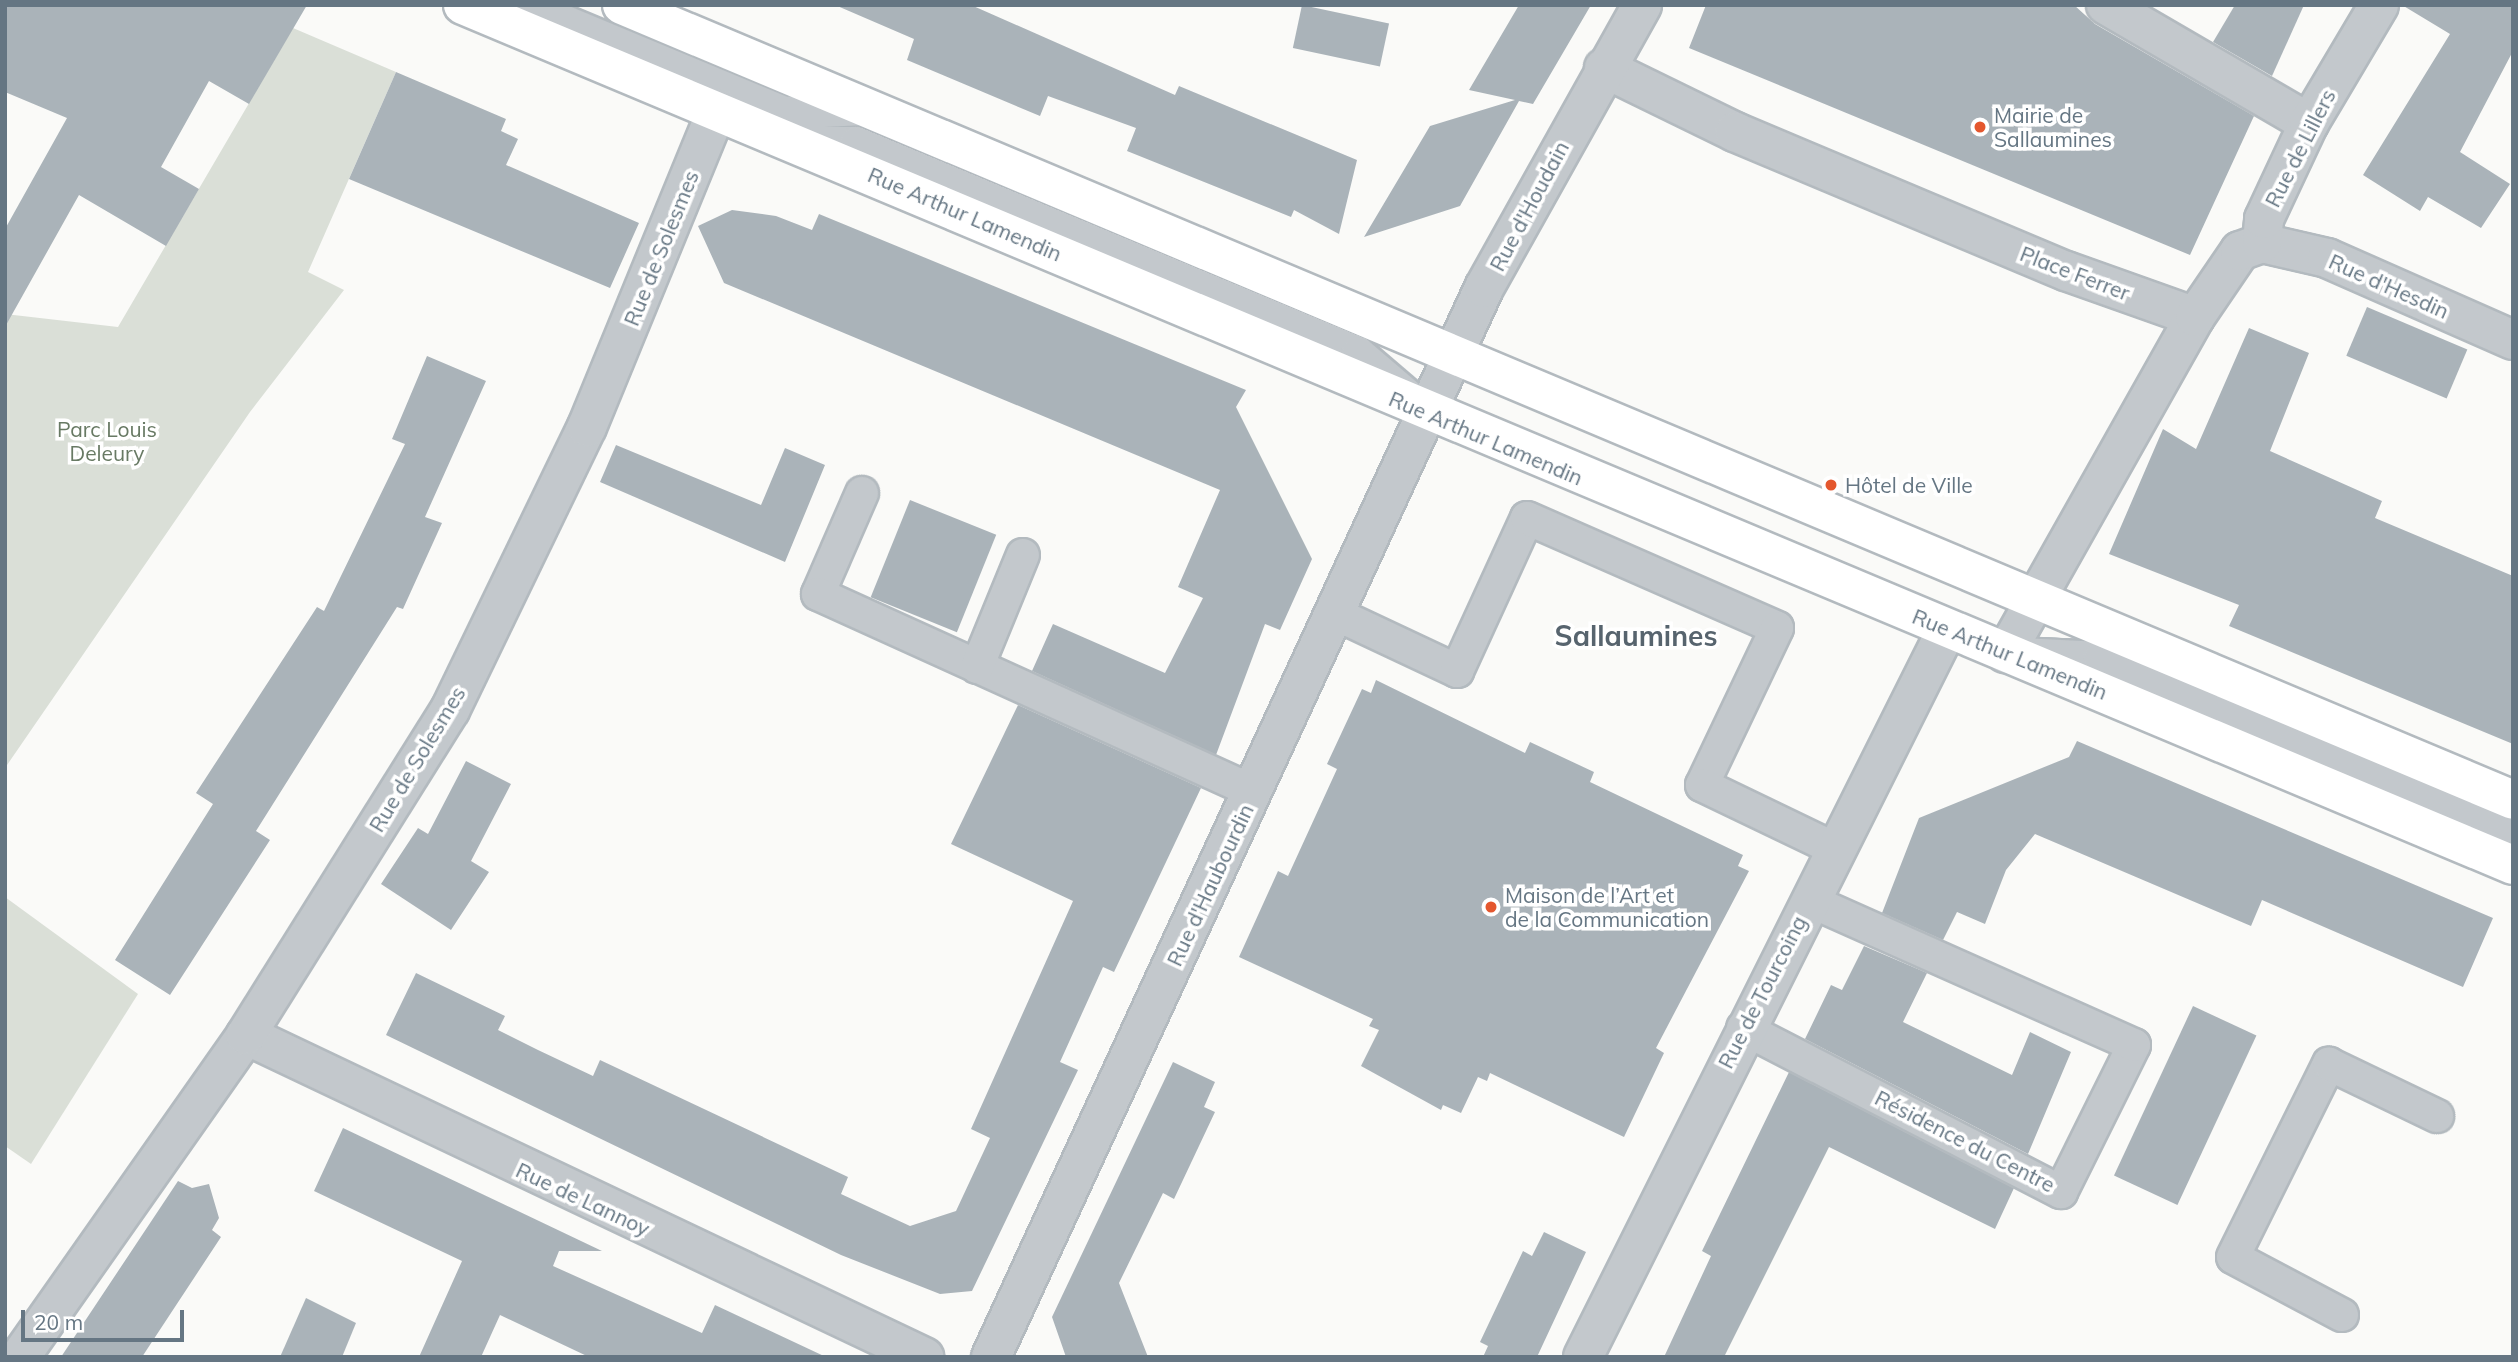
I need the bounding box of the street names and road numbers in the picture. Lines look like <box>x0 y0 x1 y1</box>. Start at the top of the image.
street label: Rue de Lillers <box>2260 85 2340 211</box>
street label: Rue d'Houdain <box>1484 137 1574 275</box>
street label: Rue Arthur Lamendin <box>864 162 1066 266</box>
street label: Rue de Solesmes <box>618 167 704 329</box>
street label: Place Ferrer <box>2017 241 2133 305</box>
street label: Rue d'Hesdin <box>2325 248 2453 324</box>
street label: Rue Arthur Lamendin <box>1385 386 1587 490</box>
street label: Rue Arthur Lamendin <box>1909 603 2111 705</box>
street label: Rue de Solesmes <box>364 682 470 836</box>
street label: Rue d'Haubourdin <box>1161 800 1259 970</box>
street label: Rue de Tourcoing <box>1713 911 1811 1073</box>
street label: Résidence du Centre <box>1871 1085 2059 1197</box>
street label: Rue de Lannoy <box>512 1157 654 1241</box>

